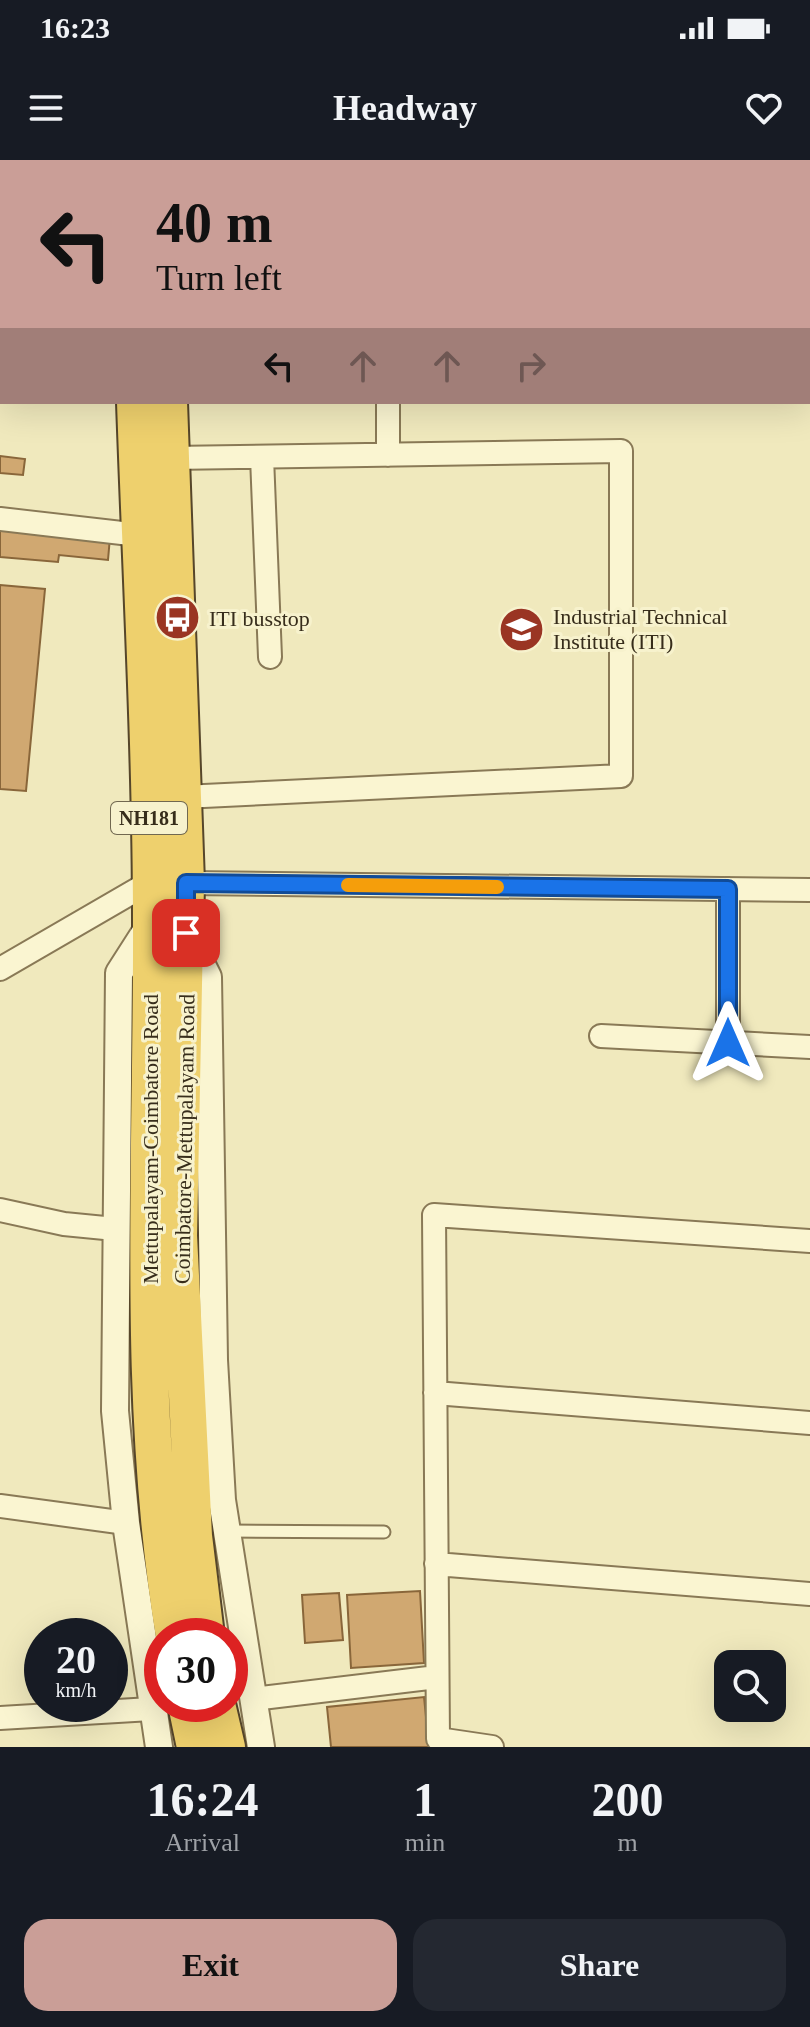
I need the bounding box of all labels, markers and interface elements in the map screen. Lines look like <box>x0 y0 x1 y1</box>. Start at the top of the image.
text: 16:23 <box>40 11 110 44</box>
icon: menu <box>24 86 68 130</box>
icon: heart <box>742 86 786 130</box>
text: Headway <box>333 88 477 128</box>
icon: left <box>24 192 128 296</box>
text: 40 m <box>156 192 273 254</box>
text: Turn left <box>156 258 282 298</box>
icon: left <box>257 344 301 388</box>
icon: ahead <box>341 344 385 388</box>
icon: ahead <box>425 344 469 388</box>
icon: right <box>509 344 553 388</box>
bus stop icon: ITI busstop <box>154 594 202 642</box>
place label: Industrial Technical Institute (ITI) <box>553 604 728 654</box>
school or university icon: Industrial Technical Institute (ITI) <box>498 605 546 653</box>
place label: ITI busstop <box>209 606 310 631</box>
road number: NH181 <box>111 802 187 834</box>
pin <box>152 899 220 967</box>
icon: arrive <box>164 911 208 955</box>
street label: Mettupalayam-Coimbatore Road <box>138 994 163 1284</box>
street label: Coimbatore-Mettupalayam Road <box>169 994 200 1284</box>
position arrow <box>686 1001 770 1085</box>
speed limit sign: 30 <box>144 1618 248 1722</box>
text: 20 <box>56 1637 96 1682</box>
map controls <box>714 1650 786 1722</box>
button: search <box>714 1650 786 1722</box>
text: km/h <box>55 1679 97 1701</box>
text: 16:24 <box>146 1773 258 1826</box>
text: 1 <box>413 1773 437 1826</box>
text: 200 <box>592 1773 664 1826</box>
text: Arrival <box>165 1828 240 1857</box>
text: min <box>405 1828 445 1857</box>
text: m <box>617 1828 638 1857</box>
button: Exit <box>24 1919 397 2011</box>
button: Share <box>413 1919 786 2011</box>

